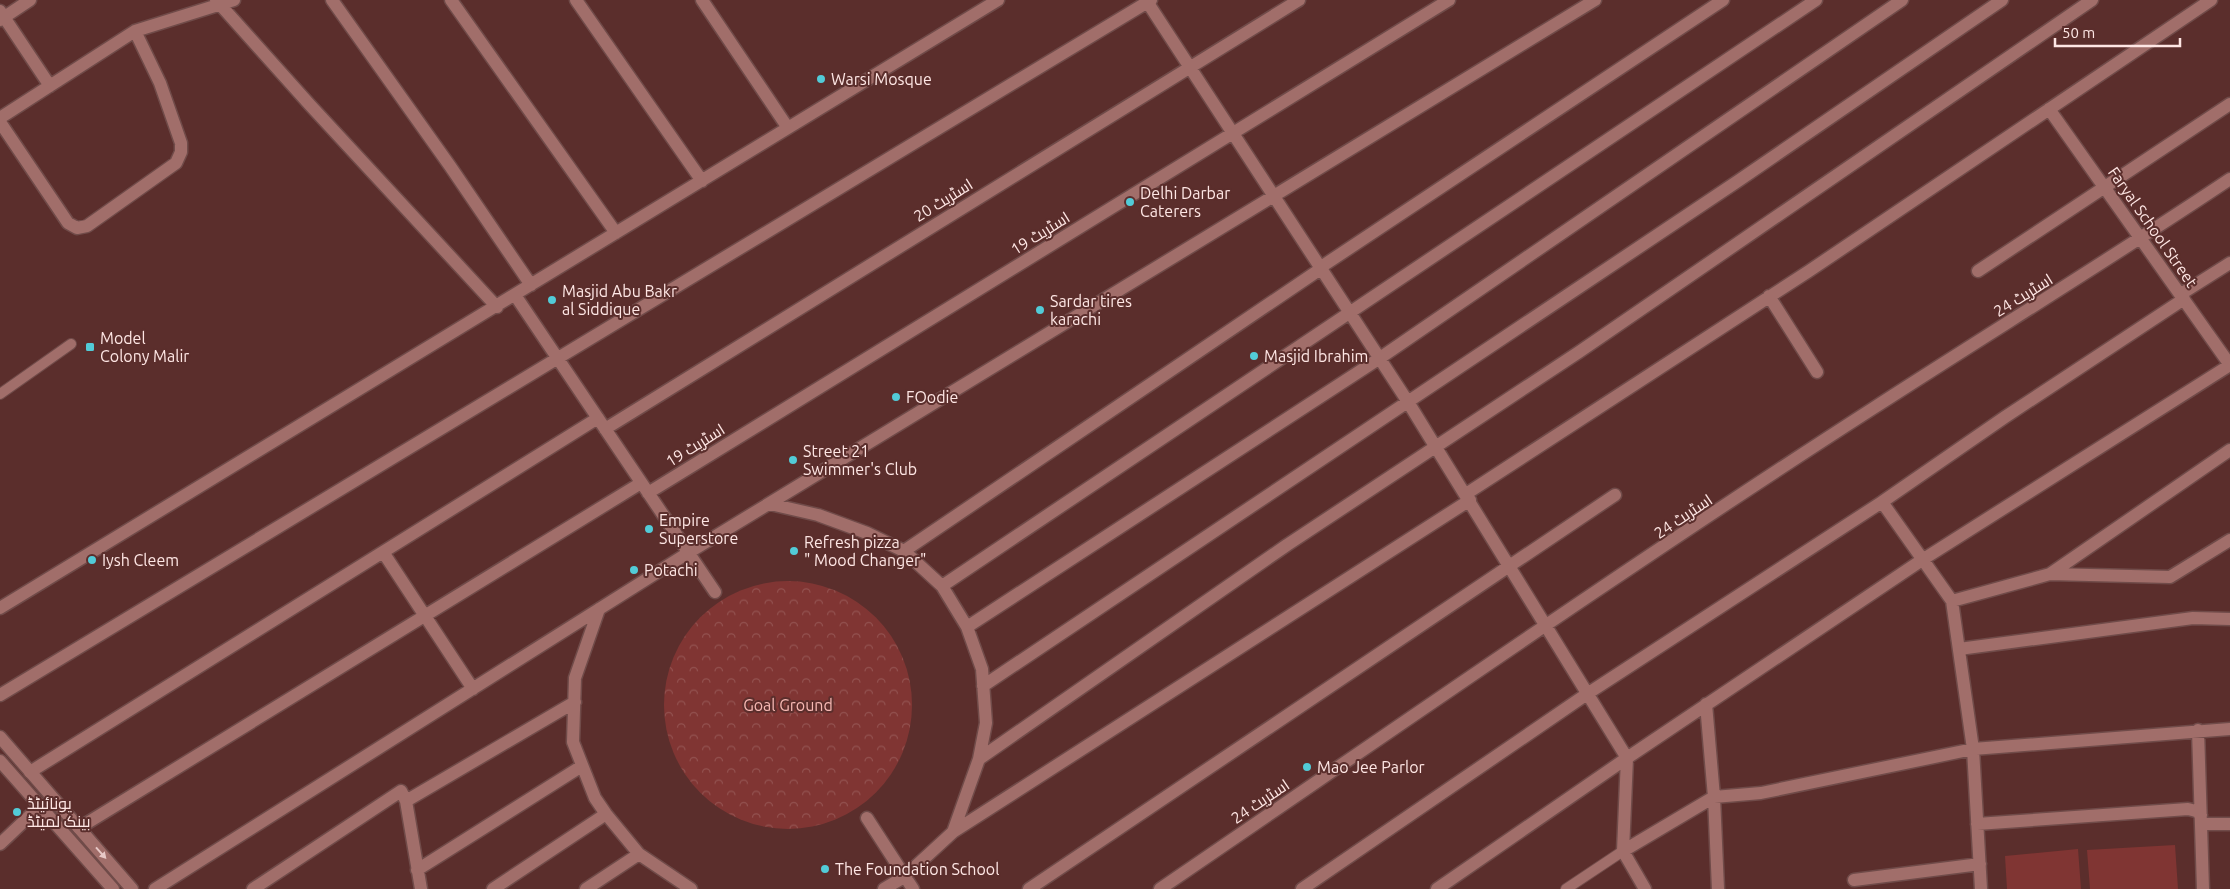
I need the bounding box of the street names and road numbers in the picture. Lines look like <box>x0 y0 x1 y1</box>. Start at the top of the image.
street label: Faryal School Street <box>2105 163 2202 291</box>
street label: اسٹریٹ 20 <box>910 175 976 226</box>
street label: اسٹریٹ 19 <box>1007 208 1073 259</box>
street label: اسٹریٹ 24 <box>1990 270 2056 321</box>
street label: اسٹریٹ 19 <box>662 420 728 471</box>
street label: اسٹریٹ 24 <box>1651 490 1716 543</box>
street label: اسٹریٹ 24 <box>1228 775 1293 828</box>

